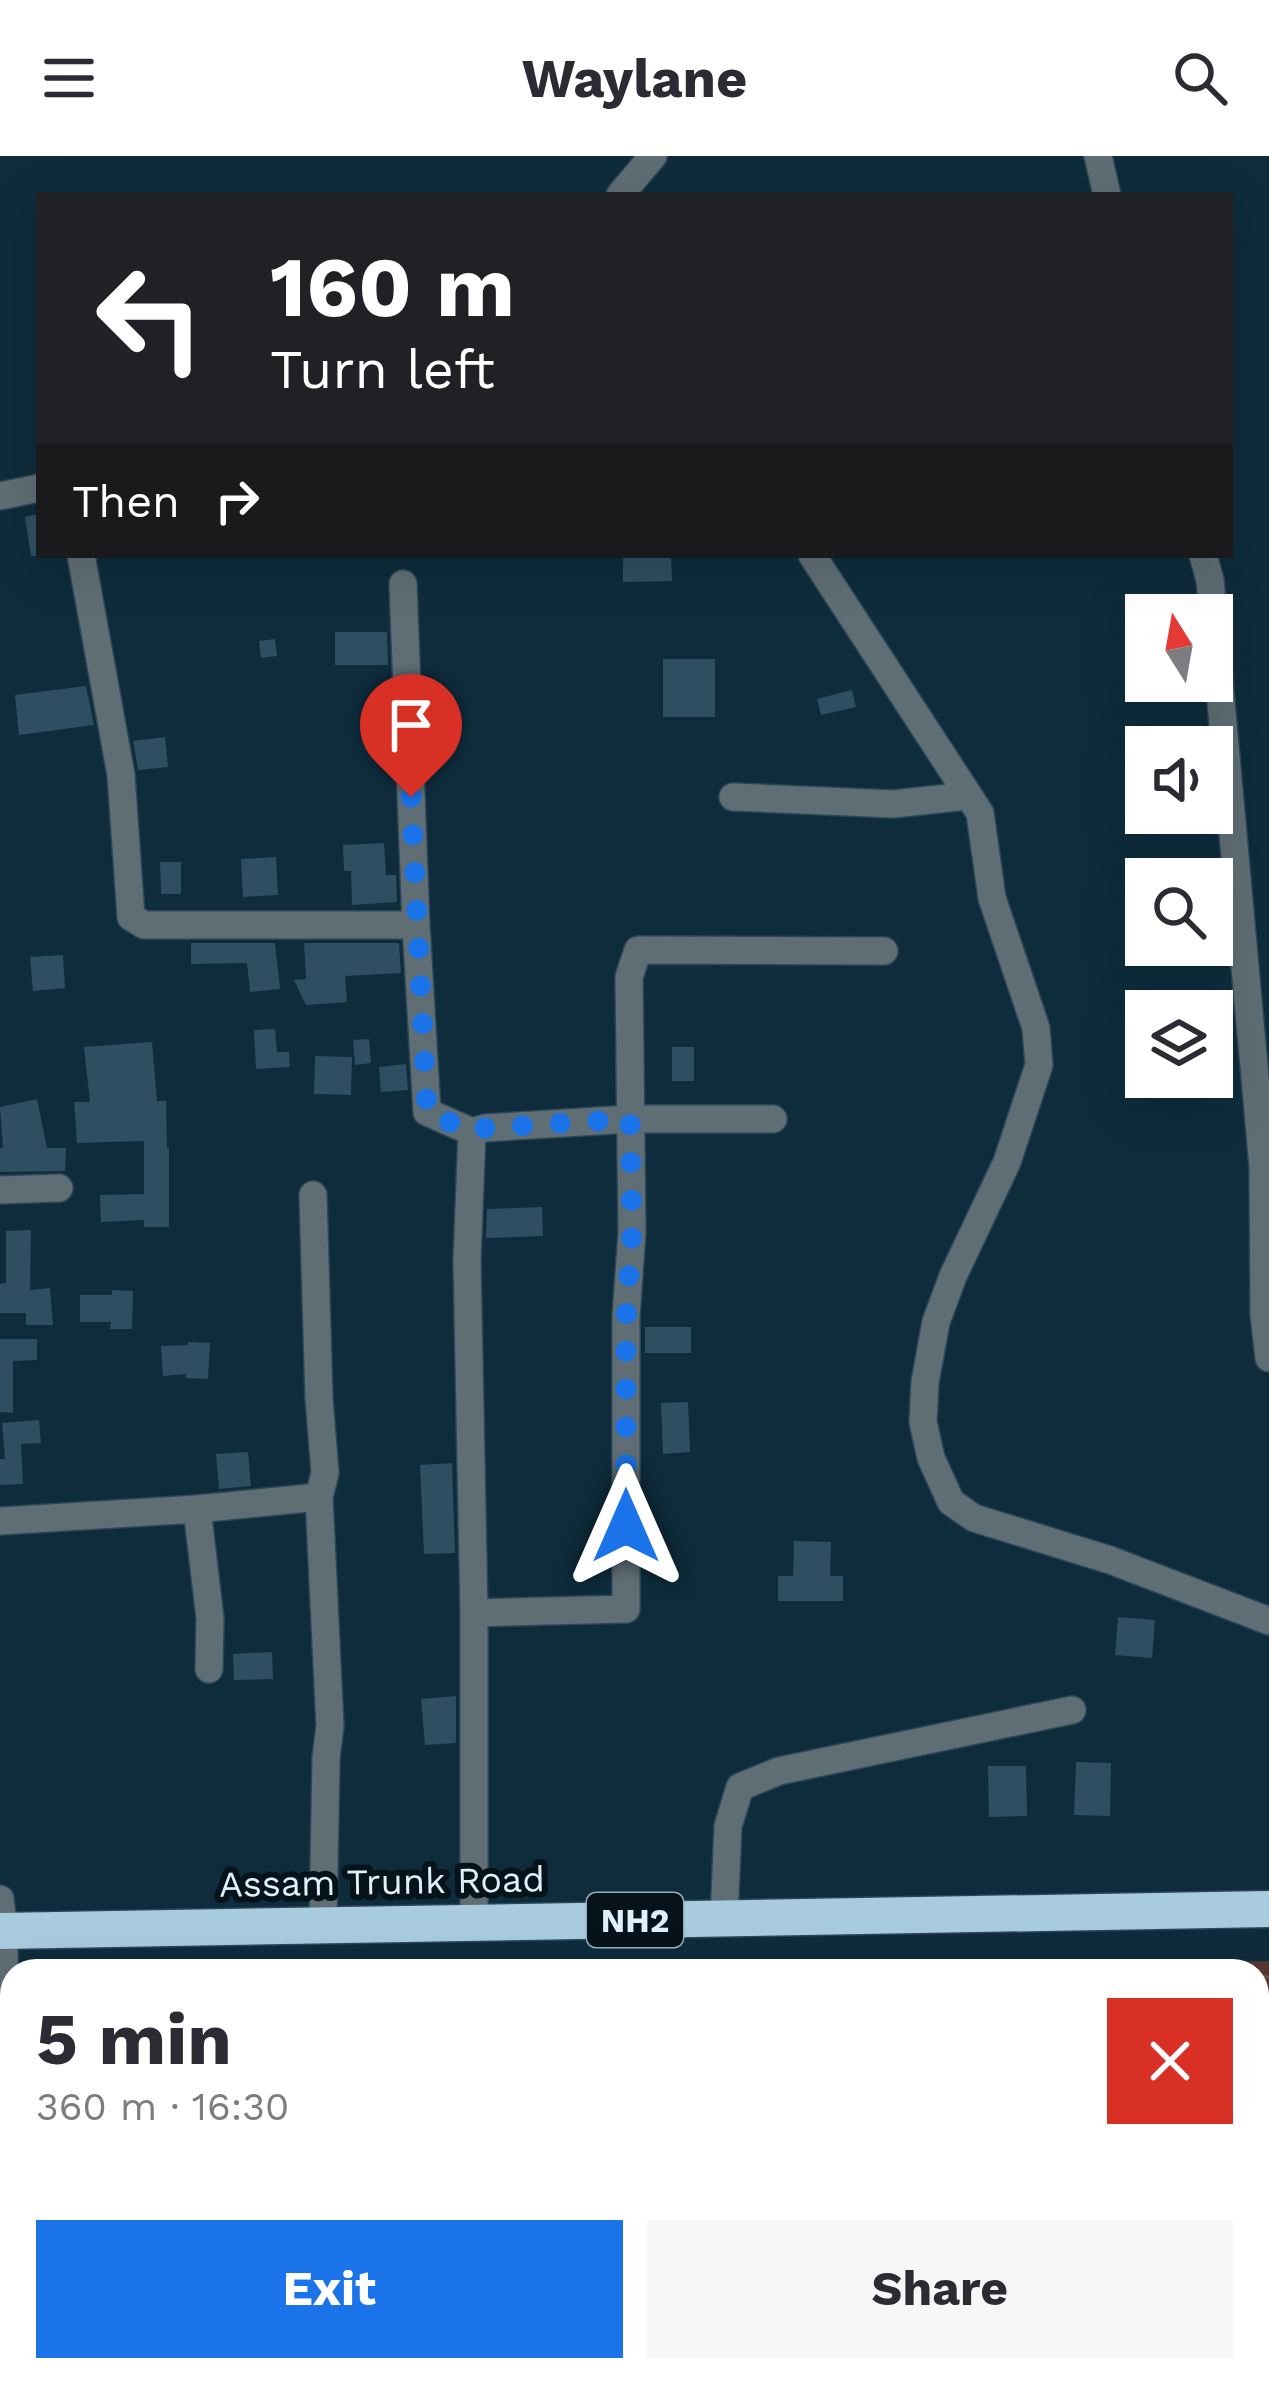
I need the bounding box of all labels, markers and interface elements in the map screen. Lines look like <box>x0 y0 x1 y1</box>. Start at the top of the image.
icon: menu <box>36 45 102 111</box>
icon: search <box>1167 45 1233 111</box>
text: Waylane <box>522 47 747 110</box>
text: 160 m <box>270 238 515 336</box>
icon: left <box>72 240 228 396</box>
text: Turn left <box>270 338 495 401</box>
icon: right <box>204 468 270 534</box>
text: Then <box>72 475 180 528</box>
north arrow <box>1125 594 1233 702</box>
map controls <box>1125 594 1233 1098</box>
pin <box>360 674 462 797</box>
icon: arrive <box>378 692 444 758</box>
button: sound <box>1125 726 1233 834</box>
button: search <box>1125 858 1233 966</box>
button: layers <box>1125 990 1233 1098</box>
position arrow <box>563 1463 689 1589</box>
street label: Assam Trunk Road <box>219 1858 545 1906</box>
road number: NH2 <box>587 1893 683 1947</box>
text: 5 min <box>36 1997 232 2081</box>
button: close <box>1107 1998 1233 2124</box>
text: 360 m · 16:30 <box>36 2084 289 2129</box>
button: Exit <box>36 2220 623 2358</box>
button: Share <box>647 2220 1233 2358</box>

